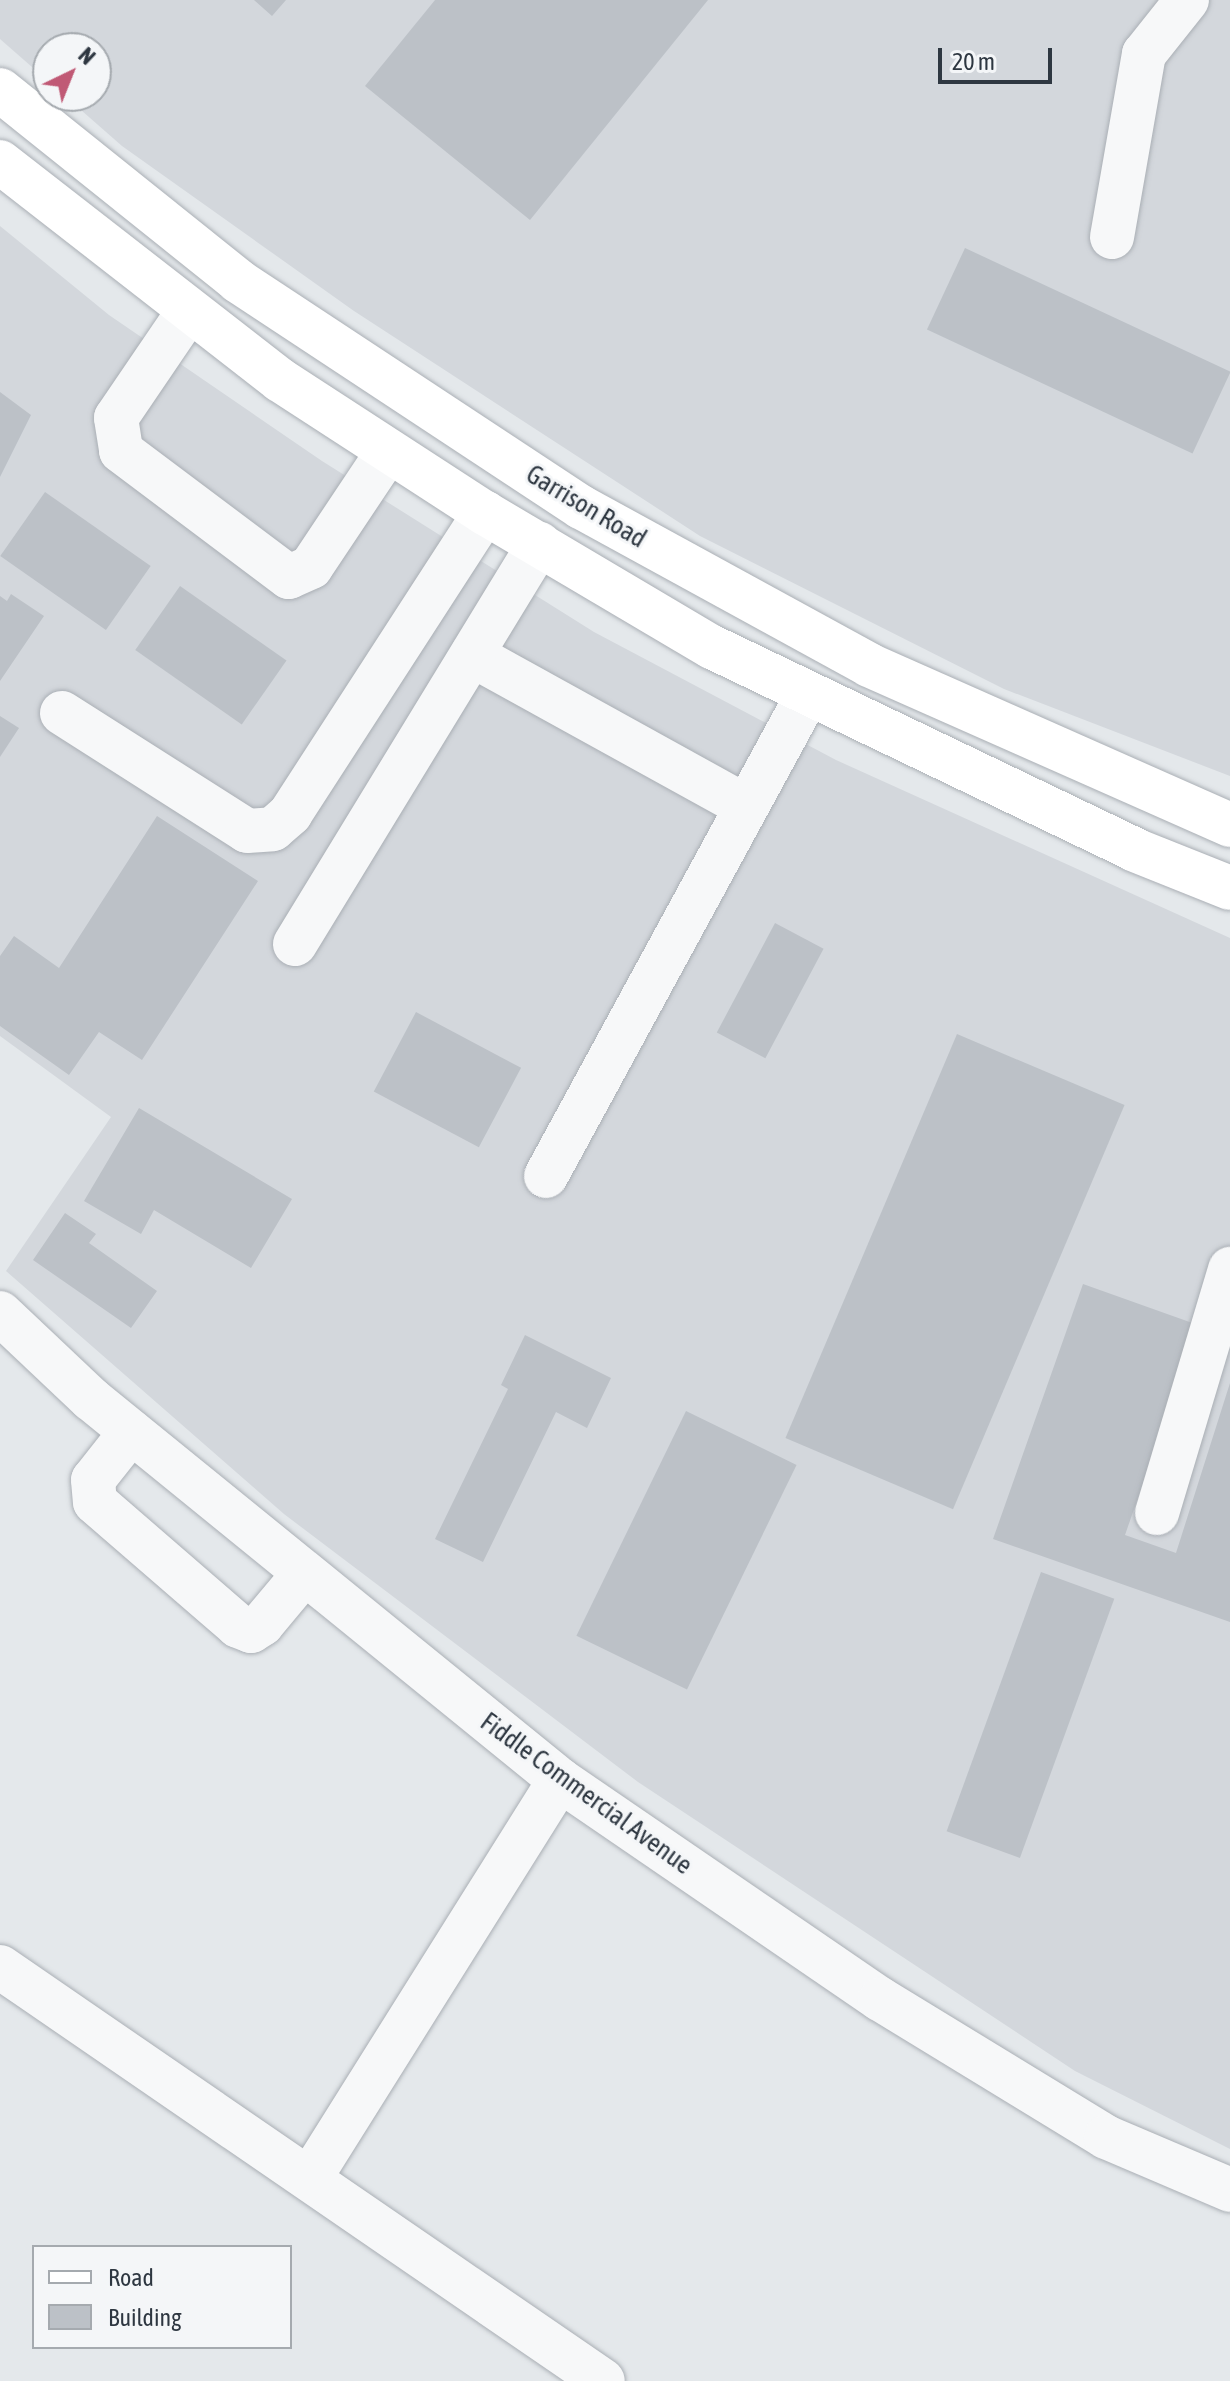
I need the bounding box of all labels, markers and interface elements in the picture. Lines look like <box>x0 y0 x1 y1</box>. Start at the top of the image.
north arrow <box>32 32 112 112</box>
scale bar <box>942 32 1056 82</box>
text: N <box>73 42 101 70</box>
text: 20 m <box>952 48 995 75</box>
street label: Garrison Road <box>520 459 652 555</box>
street label: Fiddle Commercial Avenue <box>474 1707 698 1881</box>
legend <box>32 2245 292 2349</box>
text: Road <box>108 2264 154 2291</box>
text: Building <box>108 2304 181 2331</box>

